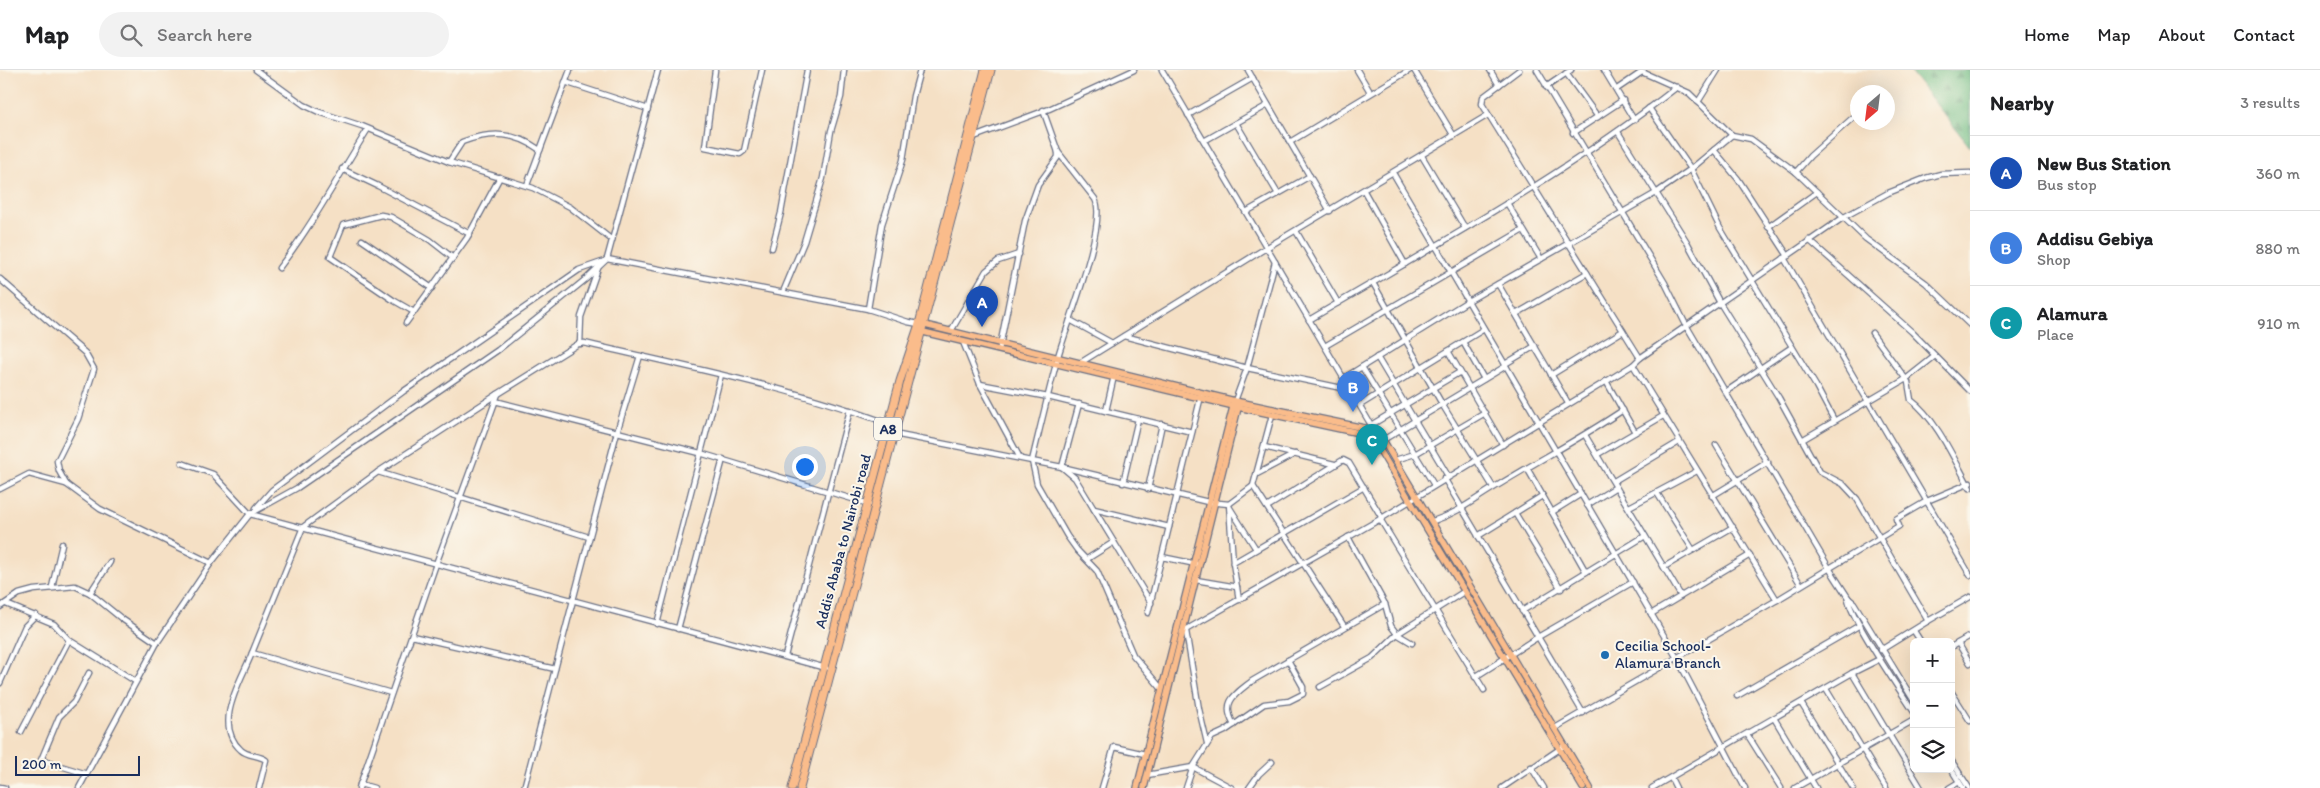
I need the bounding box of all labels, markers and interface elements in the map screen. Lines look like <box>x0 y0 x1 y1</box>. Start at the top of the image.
search box <box>99 12 449 57</box>
text: Map <box>25 20 69 49</box>
icon: search <box>117 21 145 49</box>
text: Search here <box>157 23 252 46</box>
text: Home <box>2024 24 2070 46</box>
text: Map <box>2098 24 2131 46</box>
text: About <box>2159 24 2205 46</box>
text: Contact <box>2233 24 2295 46</box>
north arrow <box>1850 85 1895 130</box>
text: Nearby <box>1990 90 2054 115</box>
text: 3 results <box>2240 93 2300 112</box>
text: New Bus Station <box>2037 152 2171 175</box>
text: A <box>2001 164 2011 183</box>
text: 360 m <box>2256 164 2300 183</box>
text: Bus stop <box>2037 175 2097 194</box>
text: Addisu Gebiya <box>2037 227 2153 250</box>
text: B <box>2001 239 2011 258</box>
text: 880 m <box>2256 239 2300 258</box>
text: Shop <box>2037 250 2071 269</box>
pin: A <box>966 286 998 327</box>
text: Alamura <box>2037 302 2108 325</box>
text: C <box>2001 314 2011 333</box>
text: 910 m <box>2257 314 2300 333</box>
text: Place <box>2037 325 2074 344</box>
pin: B <box>1337 371 1369 412</box>
road number: A8 <box>874 418 902 440</box>
pin: C <box>1356 424 1388 465</box>
street label: Addis Ababa to Nairobi road <box>811 451 875 630</box>
your location <box>792 454 818 480</box>
place label: Cecilia School- Alamura Branch <box>1615 637 1721 672</box>
map controls <box>1910 638 1955 773</box>
button: + <box>1910 638 1955 683</box>
marker: Cecilia School- Alamura Branch <box>1599 649 1611 661</box>
button: − <box>1910 683 1955 728</box>
button: layers <box>1910 728 1955 773</box>
scale bar <box>15 753 140 776</box>
text: 200 m <box>22 756 62 773</box>

